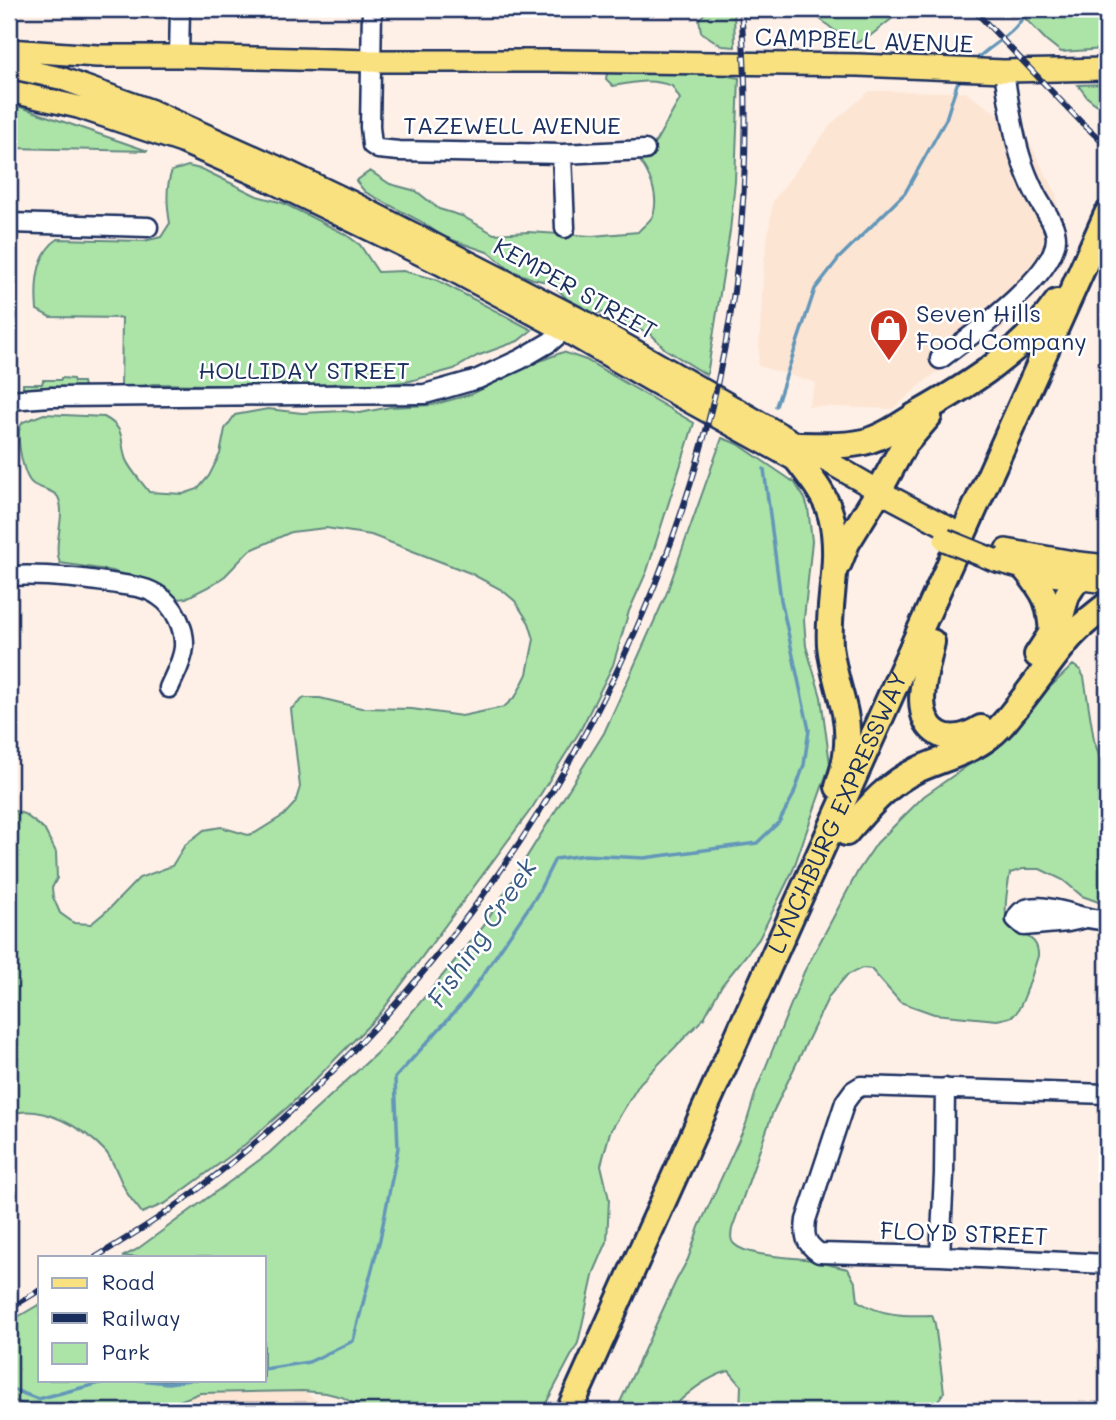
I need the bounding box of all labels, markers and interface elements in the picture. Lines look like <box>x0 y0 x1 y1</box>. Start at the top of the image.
street label: CAMPBELL AVENUE <box>754 20 974 59</box>
street label: TAZEWELL AVENUE <box>403 109 621 140</box>
street label: KEMPER STREET <box>489 230 663 345</box>
place label: Seven Hills Food Company <box>916 297 1087 356</box>
shop icon: Seven Hills Food Company <box>868 307 910 362</box>
street label: HOLLIDAY STREET <box>198 354 410 385</box>
street label: LYNCHBURG EXPRESSWAY <box>760 666 913 958</box>
water label: Fishing Creek <box>419 850 544 1014</box>
street label: FLOYD STREET <box>880 1214 1049 1251</box>
legend <box>38 1256 266 1382</box>
text: Road <box>102 1268 154 1295</box>
text: Railway <box>102 1304 181 1331</box>
text: Park <box>102 1338 150 1365</box>

